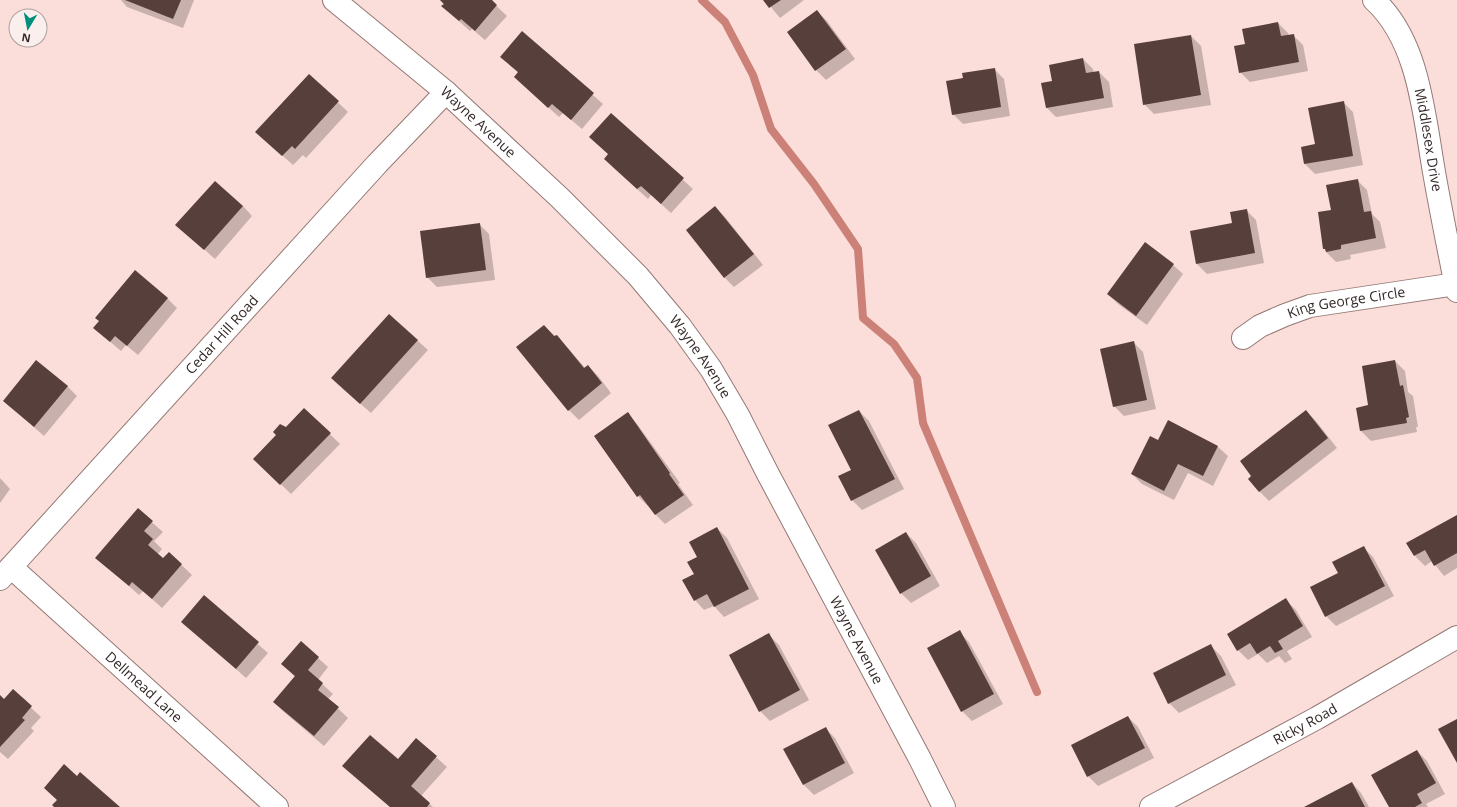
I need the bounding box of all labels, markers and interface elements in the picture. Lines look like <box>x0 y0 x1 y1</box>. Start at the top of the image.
north arrow <box>8 8 48 48</box>
text: N <box>20 30 32 47</box>
street label: Wayne Avenue <box>437 82 521 162</box>
street label: Middlesex Drive <box>1410 86 1447 193</box>
street label: King George Circle <box>1285 282 1406 322</box>
street label: Cedar Hill Road <box>181 291 262 378</box>
street label: Wayne Avenue <box>666 311 736 401</box>
street label: Wayne Avenue <box>826 593 888 687</box>
street label: Dellmead Lane <box>102 647 187 726</box>
street label: Ricky Road <box>1270 698 1340 749</box>

